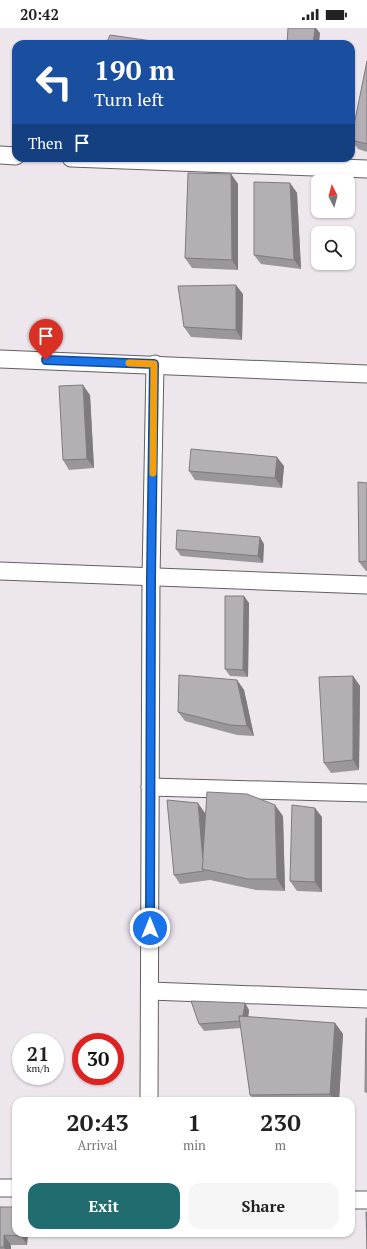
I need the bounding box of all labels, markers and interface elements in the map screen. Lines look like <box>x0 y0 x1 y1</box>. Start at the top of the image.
text: 20:42 <box>20 4 59 24</box>
text: 190 m <box>94 51 175 88</box>
icon: left <box>28 56 80 108</box>
text: Turn left <box>94 87 164 111</box>
icon: arrive <box>71 132 93 154</box>
text: Then <box>28 133 63 153</box>
north arrow <box>311 174 355 218</box>
map controls <box>311 174 355 270</box>
button: search <box>311 226 355 270</box>
pin <box>29 319 63 360</box>
icon: arrive <box>35 325 57 347</box>
position arrow <box>129 907 171 949</box>
speed limit sign: 30 <box>72 1033 124 1085</box>
text: 21 <box>27 1040 49 1067</box>
text: km/h <box>26 1062 50 1075</box>
text: 20:43 <box>66 1106 129 1138</box>
text: 1 <box>188 1106 201 1138</box>
text: 230 <box>260 1106 301 1138</box>
text: Arrival <box>78 1136 117 1154</box>
text: min <box>183 1136 206 1154</box>
text: m <box>275 1136 286 1154</box>
button: Exit <box>28 1183 180 1229</box>
button: Share <box>188 1183 339 1229</box>

